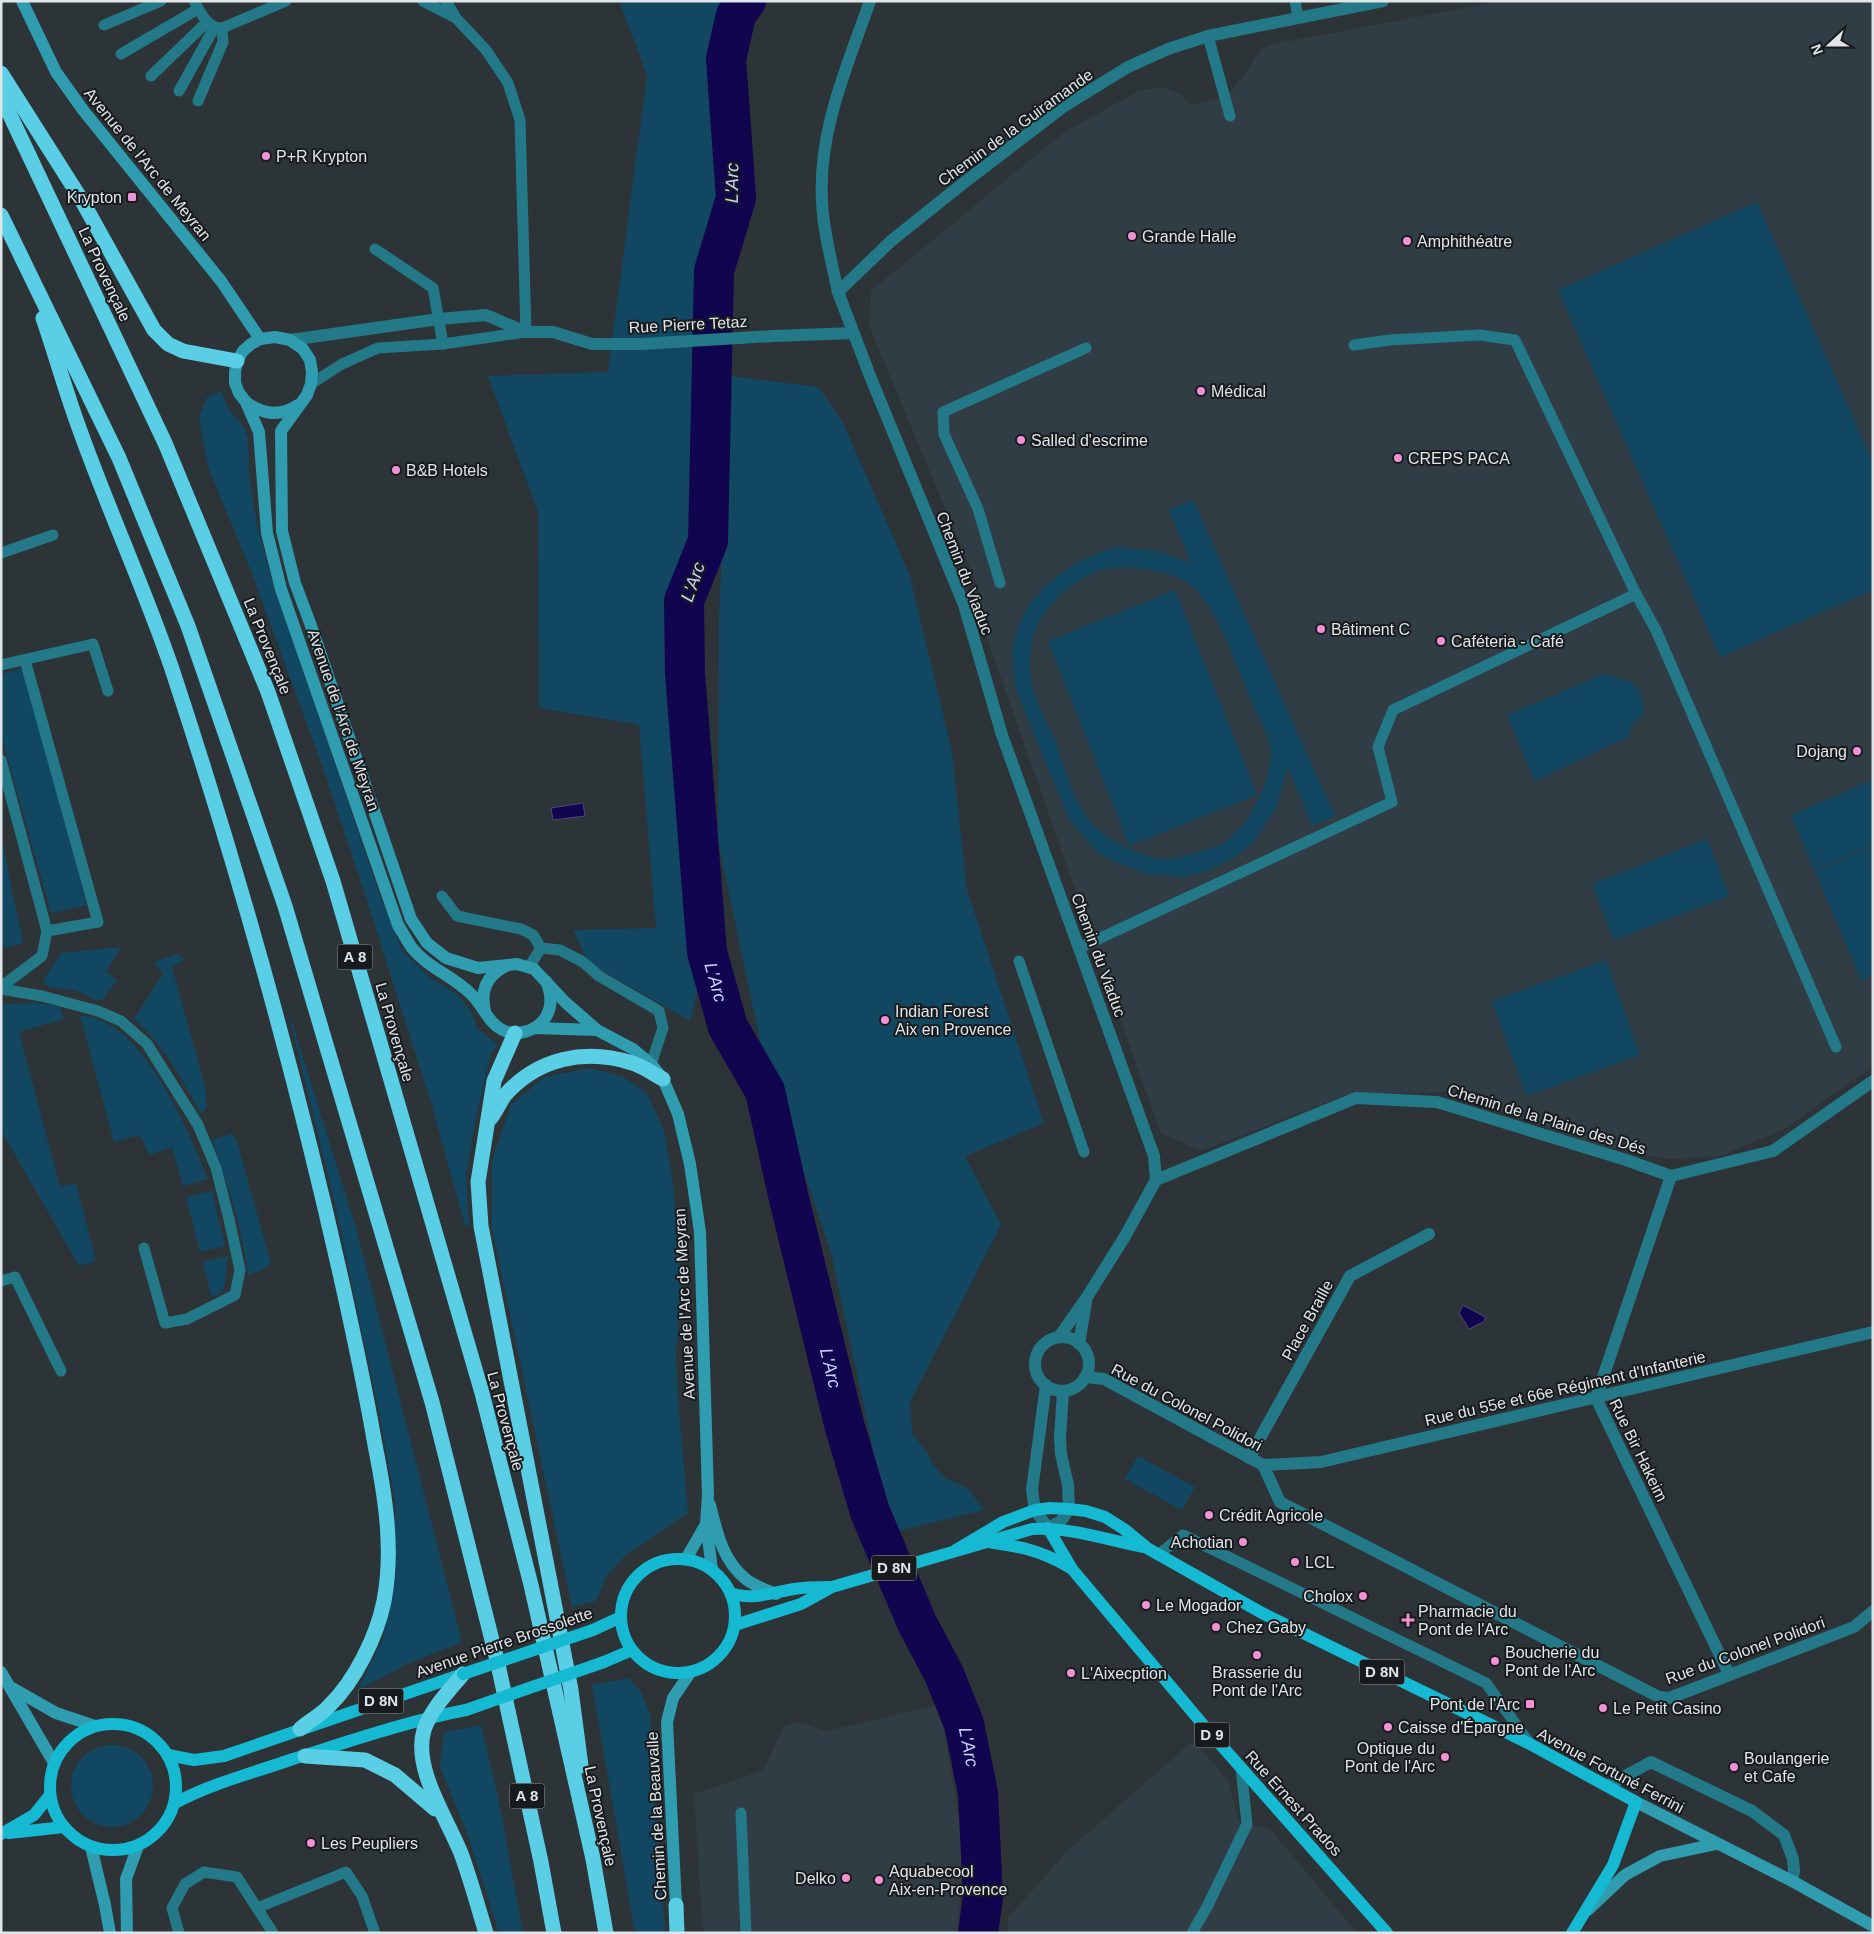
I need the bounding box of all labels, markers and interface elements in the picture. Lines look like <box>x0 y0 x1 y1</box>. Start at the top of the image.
north arrow <box>1804 20 1854 70</box>
text: N <box>1808 42 1826 57</box>
street label: Chemin de la Guiramande <box>935 66 1096 189</box>
street label: Avenue de l'Arc de Meyran <box>81 85 214 244</box>
place label: P+R Krypton <box>276 148 367 165</box>
marker: P+R Krypton <box>260 150 272 162</box>
water label: L'Arc <box>722 163 742 203</box>
place label: Krypton <box>67 189 122 206</box>
marker: Krypton <box>126 191 138 203</box>
street label: La Provençale <box>75 224 134 324</box>
place label: Grande Halle <box>1142 228 1236 245</box>
marker: Grande Halle <box>1126 230 1138 242</box>
place label: Amphithéatre <box>1417 233 1512 250</box>
marker: Amphithéatre <box>1401 235 1413 247</box>
street label: Rue Pierre Tetaz <box>628 313 748 336</box>
place label: Médical <box>1211 383 1266 400</box>
marker: Médical <box>1195 385 1207 397</box>
place label: Salled d'escrime <box>1031 432 1148 449</box>
marker: Salled d'escrime <box>1015 434 1027 446</box>
place label: CREPS PACA <box>1408 450 1510 467</box>
marker: CREPS PACA <box>1392 452 1404 464</box>
place label: B&B Hotels <box>406 462 488 479</box>
marker: B&B Hotels <box>390 464 402 476</box>
street label: Chemin du Viaduc <box>933 509 996 637</box>
water label: L'Arc <box>677 560 709 604</box>
street label: La Provençale <box>240 596 295 697</box>
place label: Bâtiment C <box>1331 621 1410 638</box>
marker: Bâtiment C <box>1315 623 1327 635</box>
street label: Avenue de l'Arc de Meyran <box>304 627 383 813</box>
place label: Caféteria - Café <box>1451 633 1564 650</box>
marker: Caféteria - Café <box>1435 635 1447 647</box>
place label: Dojang <box>1796 743 1847 760</box>
marker: Dojang <box>1851 745 1863 757</box>
street label: Chemin du Viaduc <box>1068 891 1129 1019</box>
road number: A 8 <box>338 944 372 970</box>
water label: L'Arc <box>700 960 731 1005</box>
street label: La Provençale <box>372 981 417 1084</box>
place label: Indian Forest Aix en Provence <box>895 1003 1012 1038</box>
marker: Indian Forest Aix en Provence <box>879 1014 891 1026</box>
street label: Chemin de la Plaine des Dés <box>1446 1081 1648 1158</box>
street label: Avenue de l'Arc de Meyran <box>671 1208 698 1400</box>
street label: Place Braille <box>1278 1277 1336 1363</box>
water label: L'Arc <box>816 1346 845 1390</box>
street label: Rue du 55e et 66e Régiment d'Infanterie <box>1423 1348 1707 1429</box>
street label: Rue du Colonel Polidori <box>1109 1360 1265 1454</box>
street label: La Provençale <box>484 1370 527 1473</box>
street label: Rue Bir Hakeim <box>1606 1396 1671 1504</box>
place label: Crédit Agricole <box>1219 1507 1323 1524</box>
marker: Crédit Agricole <box>1203 1509 1215 1521</box>
place label: Achotian <box>1171 1534 1233 1551</box>
marker: Achotian <box>1237 1536 1249 1548</box>
place label: LCL <box>1305 1554 1334 1571</box>
road number: D 8N <box>872 1556 916 1580</box>
marker: LCL <box>1289 1556 1301 1568</box>
place label: Cholox <box>1303 1588 1353 1605</box>
marker: Cholox <box>1357 1590 1369 1602</box>
place label: Le Mogador <box>1156 1597 1242 1614</box>
marker: Le Mogador <box>1140 1599 1152 1611</box>
place label: Pharmacie du Pont de l'Arc <box>1418 1603 1517 1638</box>
street label: Avenue Pierre Brossolette <box>414 1604 595 1681</box>
marker: Pharmacie du Pont de l'Arc <box>1402 1614 1414 1626</box>
street label: Rue du Colonel Polidori <box>1663 1614 1827 1687</box>
place label: Chez Gaby <box>1226 1619 1306 1636</box>
marker: Chez Gaby <box>1210 1621 1222 1633</box>
place label: Boucherie du Pont de l'Arc <box>1505 1644 1599 1679</box>
marker: Brasserie du Pont de l'Arc <box>1251 1649 1263 1661</box>
marker: Boucherie du Pont de l'Arc <box>1489 1655 1501 1667</box>
road number: D 8N <box>1360 1660 1404 1684</box>
place label: Brasserie du Pont de l'Arc <box>1212 1664 1302 1699</box>
place label: L'Aixecption <box>1081 1665 1167 1682</box>
marker: L'Aixecption <box>1065 1667 1077 1679</box>
road number: D 8N <box>358 1688 404 1714</box>
place label: Pont de l'Arc <box>1430 1696 1520 1713</box>
marker: Pont de l'Arc <box>1524 1698 1536 1710</box>
place label: Le Petit Casino <box>1613 1700 1722 1717</box>
marker: Le Petit Casino <box>1597 1702 1609 1714</box>
place label: Caisse d'Épargne <box>1398 1718 1524 1736</box>
marker: Caisse d'Épargne <box>1382 1721 1394 1733</box>
road number: D 9 <box>1194 1722 1230 1748</box>
water label: L'Arc <box>955 1725 983 1769</box>
street label: Avenue Fortuné Ferrini <box>1535 1725 1687 1816</box>
street label: Chemin de la Beauvalle <box>644 1731 669 1901</box>
place label: Optique du Pont de l'Arc <box>1345 1740 1435 1775</box>
street label: Rue Ernest Prados <box>1242 1747 1345 1859</box>
place label: Boulangerie et Cafe <box>1744 1750 1830 1785</box>
marker: Optique du Pont de l'Arc <box>1439 1751 1451 1763</box>
marker: Boulangerie et Cafe <box>1728 1761 1740 1773</box>
street label: La Provençale <box>582 1764 619 1868</box>
road number: A 8 <box>510 1784 544 1808</box>
place label: Les Peupliers <box>321 1835 418 1852</box>
marker: Les Peupliers <box>305 1837 317 1849</box>
place label: Aquabecool Aix-en-Provence <box>889 1863 1007 1898</box>
place label: Delko <box>795 1870 836 1887</box>
marker: Delko <box>840 1872 852 1884</box>
marker: Aquabecool Aix-en-Provence <box>873 1874 885 1886</box>

